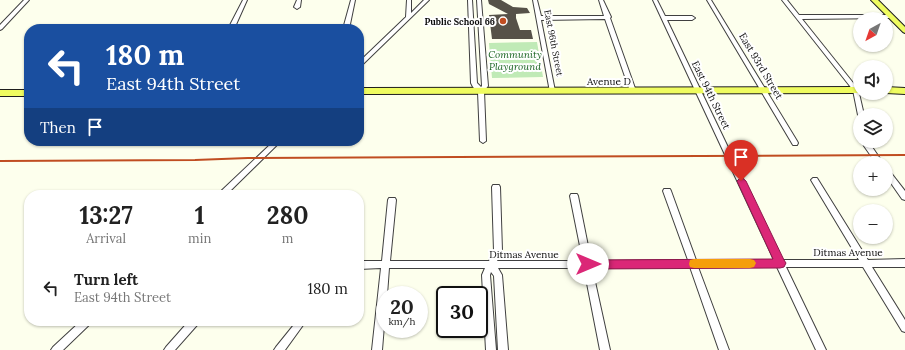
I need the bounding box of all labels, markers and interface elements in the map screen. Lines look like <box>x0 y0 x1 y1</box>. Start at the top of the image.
street label: East 96th Street <box>542 9 566 78</box>
north arrow <box>853 12 893 52</box>
map controls <box>853 12 893 244</box>
place label: Public School 66 <box>424 16 495 27</box>
marker: Public School 66 <box>498 16 508 26</box>
street label: East 93rd Street <box>736 30 786 102</box>
text: 180 m <box>106 37 184 73</box>
icon: left <box>40 40 92 92</box>
park label: Community Playground <box>488 48 542 73</box>
street label: East 94th Street <box>689 59 733 131</box>
button: sound <box>853 60 893 100</box>
text: East 94th Street <box>106 72 240 95</box>
street label: Avenue D <box>586 75 631 88</box>
button: layers <box>853 108 893 148</box>
icon: arrive <box>84 116 106 138</box>
text: Then <box>40 118 76 137</box>
pin <box>724 140 758 181</box>
icon: arrive <box>730 146 752 168</box>
button: + <box>853 156 893 196</box>
text: 13:27 <box>79 200 133 231</box>
text: 1 <box>195 200 205 231</box>
text: 280 <box>267 200 309 231</box>
button: − <box>853 204 893 244</box>
text: Arrival <box>86 230 126 247</box>
text: min <box>188 230 211 247</box>
text: m <box>282 230 293 247</box>
position arrow <box>567 243 609 285</box>
street label: Ditmas Avenue <box>813 246 883 259</box>
street label: Ditmas Avenue <box>489 248 559 261</box>
text: Turn left <box>74 270 138 289</box>
icon: left <box>40 277 62 299</box>
text: 180 m <box>307 279 348 298</box>
speed limit sign: 30 <box>436 286 488 338</box>
text: East 94th Street <box>74 289 171 306</box>
text: 20 <box>390 294 414 319</box>
text: km/h <box>388 315 416 328</box>

